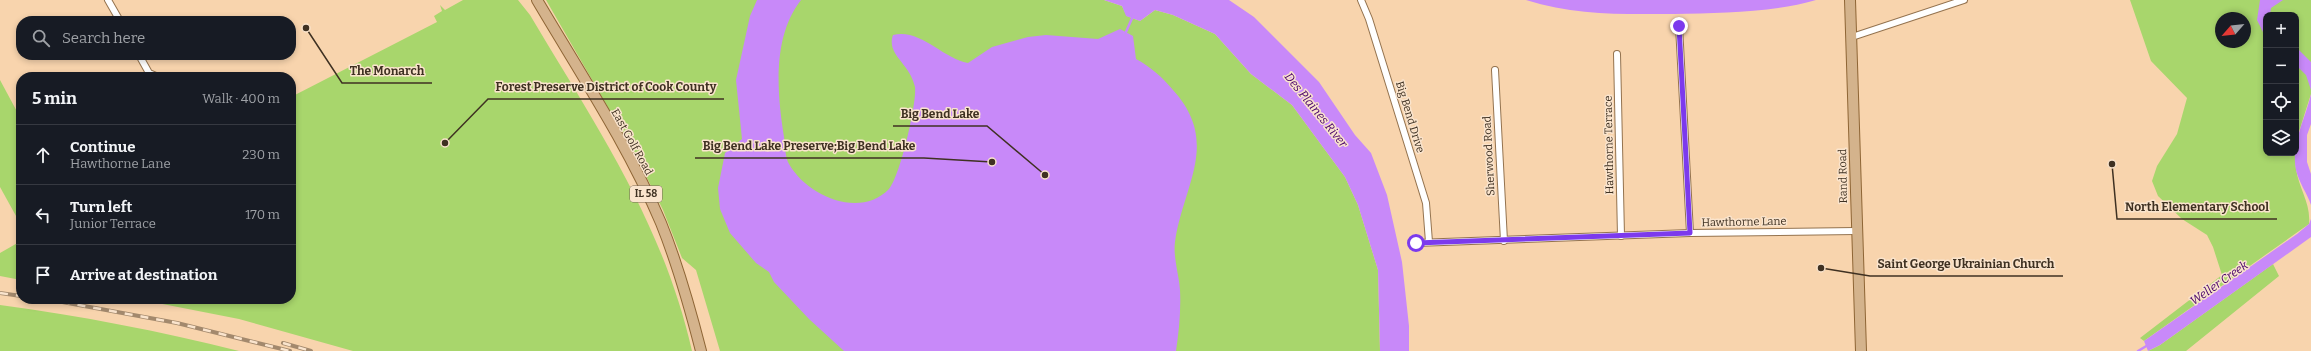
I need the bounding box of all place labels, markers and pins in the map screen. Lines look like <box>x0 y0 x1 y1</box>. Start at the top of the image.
callout: The Monarch <box>342 59 432 83</box>
callout: Forest Preserve District of Cook County <box>488 75 724 99</box>
callout: Big Bend Lake <box>893 102 987 126</box>
callout: Big Bend Lake Preserve;Big Bend Lake <box>695 134 924 158</box>
callout: North Elementary School <box>2117 195 2277 219</box>
callout: Saint George Ukrainian Church <box>1870 252 2063 276</box>

